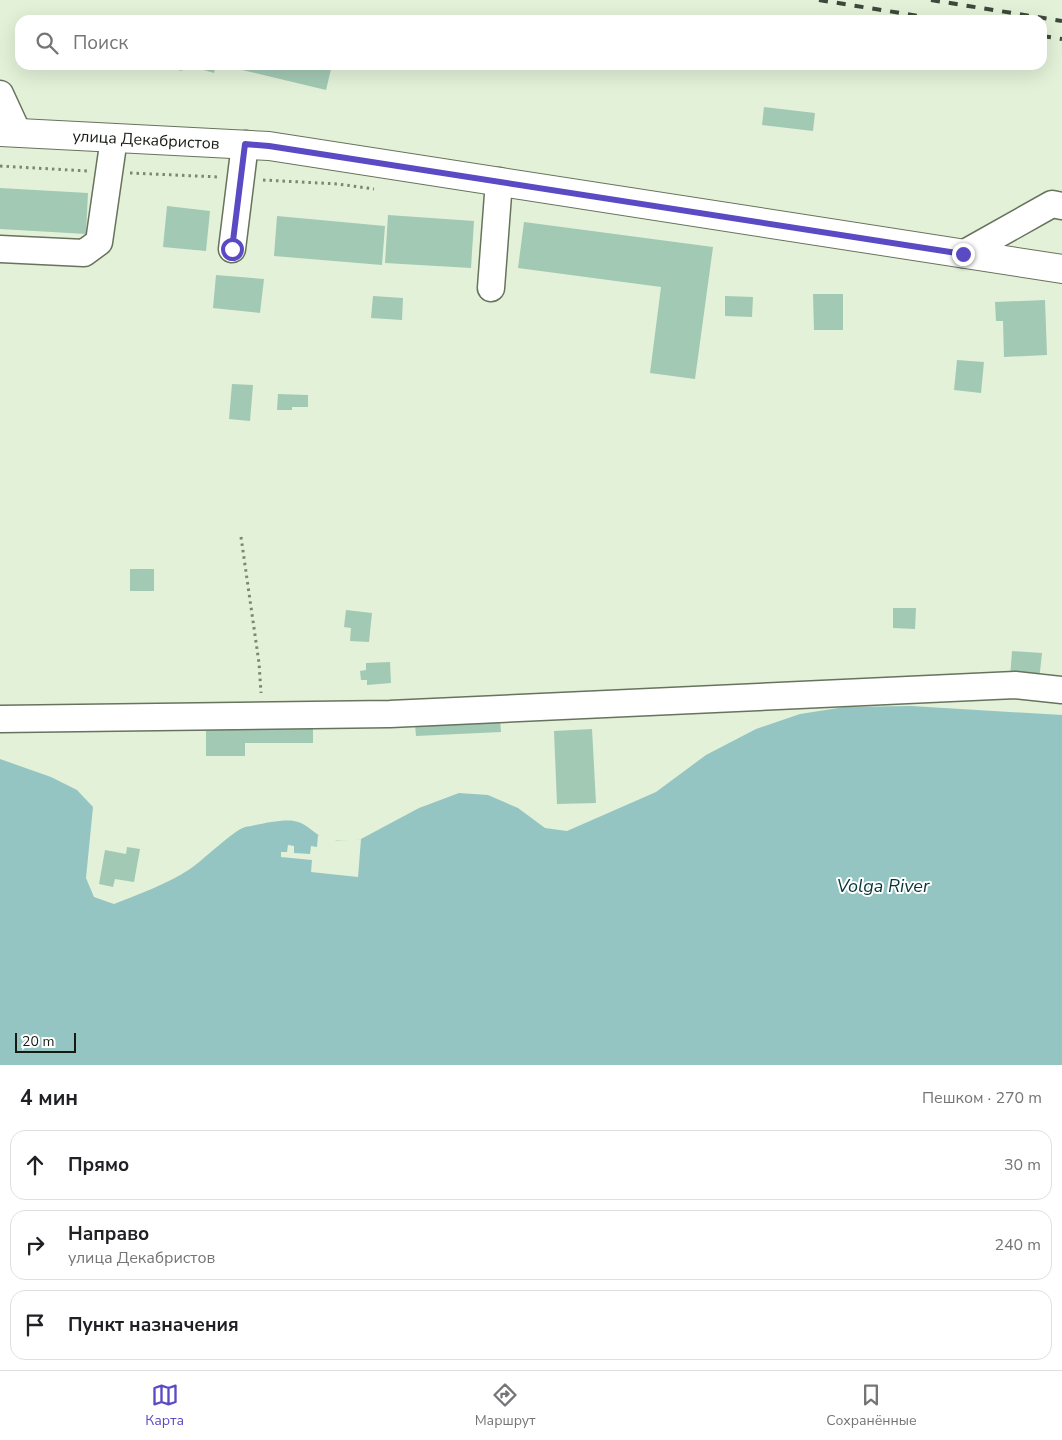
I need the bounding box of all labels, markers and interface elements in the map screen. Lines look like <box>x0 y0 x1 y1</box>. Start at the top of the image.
search box <box>15 15 1047 70</box>
icon: search <box>33 29 61 57</box>
text: Поиск <box>73 30 128 56</box>
street label: улица Декабристов <box>72 125 220 155</box>
route start <box>221 238 244 261</box>
route end <box>952 243 975 266</box>
water label: Volga River <box>837 874 930 898</box>
scale bar <box>15 1030 76 1053</box>
text: 20 m <box>22 1032 54 1051</box>
text: 4 мин <box>20 1084 78 1112</box>
text: Пешком · 270 m <box>922 1087 1042 1109</box>
icon: ahead <box>21 1151 49 1179</box>
text: Прямо <box>68 1152 129 1178</box>
text: 30 m <box>1004 1154 1041 1176</box>
text: Направо <box>68 1221 149 1247</box>
icon: right <box>21 1231 49 1259</box>
text: 240 m <box>994 1234 1041 1256</box>
text: улица Декабристов <box>68 1247 215 1269</box>
icon: arrive <box>21 1311 49 1339</box>
text: Пункт назначения <box>68 1312 239 1338</box>
tab: Карта <box>145 1381 184 1430</box>
tab: Маршрут <box>475 1381 535 1430</box>
tab: Сохранённые <box>826 1381 917 1430</box>

